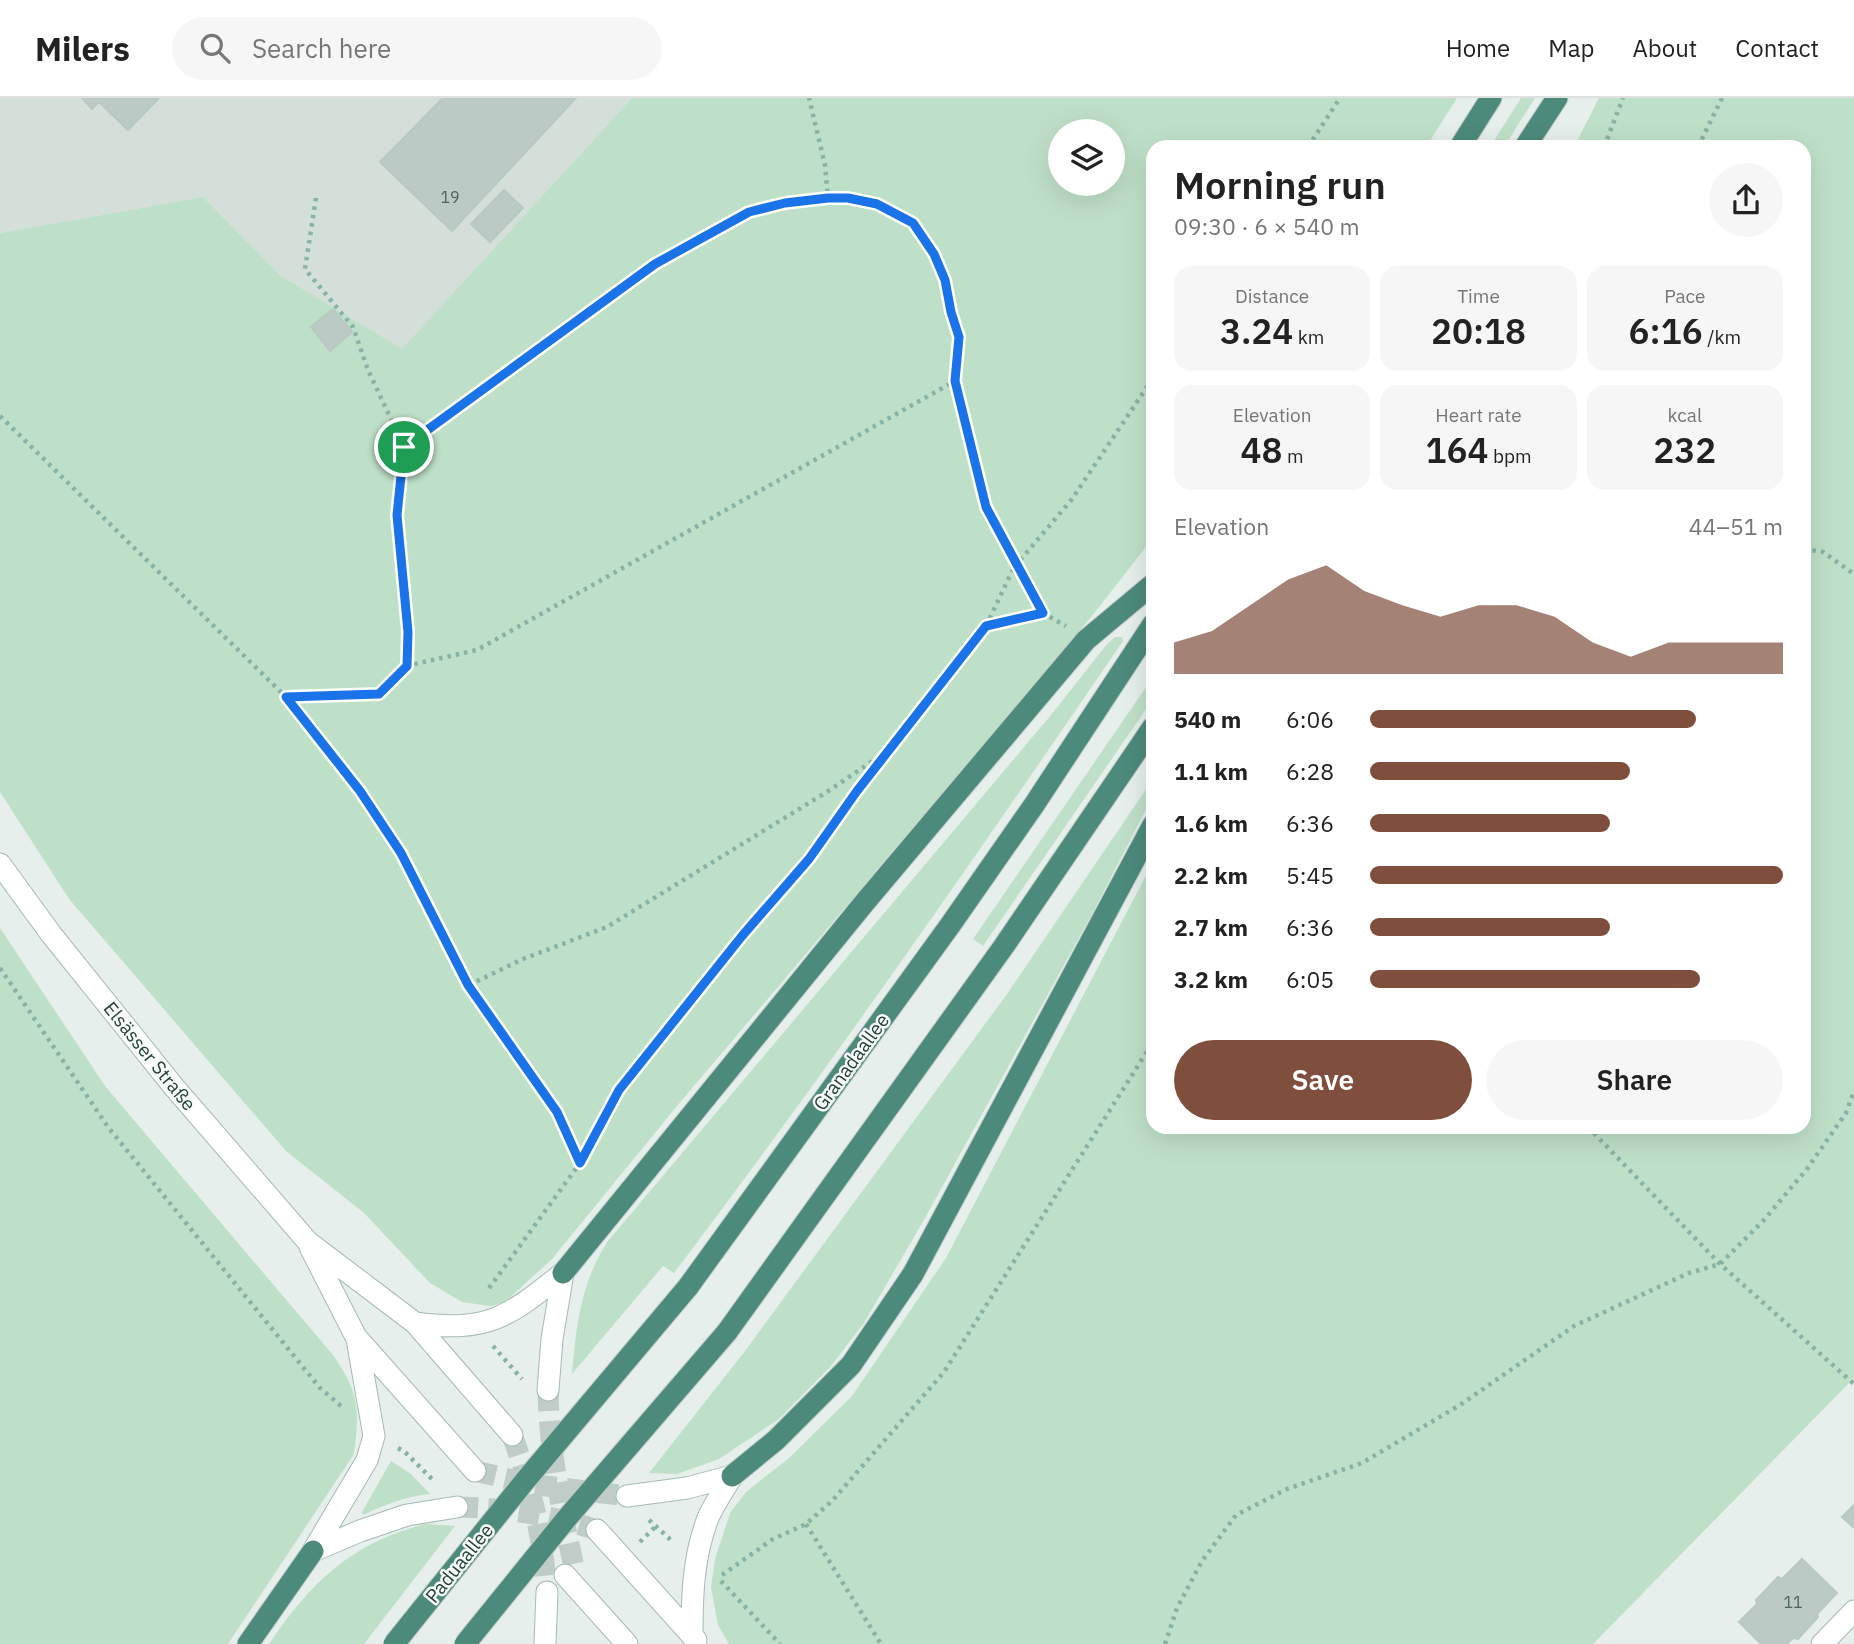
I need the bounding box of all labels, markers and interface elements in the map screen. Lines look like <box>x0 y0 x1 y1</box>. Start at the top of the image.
search box <box>172 17 662 80</box>
text: Milers <box>35 27 130 70</box>
icon: search <box>196 29 234 67</box>
text: Search here <box>252 31 391 65</box>
text: Home <box>1446 32 1510 64</box>
text: Map <box>1548 32 1594 64</box>
text: About <box>1632 32 1697 64</box>
text: Contact <box>1735 32 1819 64</box>
map controls <box>1048 119 1125 196</box>
button: layers <box>1048 119 1125 196</box>
text: Morning run <box>1174 160 1386 209</box>
button: share <box>1709 163 1783 237</box>
house number: 19 <box>440 187 460 207</box>
text: 09:30 · 6 × 540 m <box>1174 211 1360 241</box>
text: Distance <box>1235 284 1309 308</box>
text: Time <box>1457 284 1500 308</box>
text: Pace <box>1664 284 1706 308</box>
text: 3.24 <box>1220 308 1293 354</box>
text: 20:18 <box>1431 308 1526 354</box>
text: 6:16 <box>1629 308 1703 354</box>
text: km <box>1293 325 1324 349</box>
text: /km <box>1703 325 1741 349</box>
text: Elevation <box>1233 403 1312 427</box>
text: Heart rate <box>1435 403 1522 427</box>
text: kcal <box>1668 403 1702 427</box>
pin <box>374 417 434 477</box>
text: 48 <box>1241 427 1283 473</box>
text: 164 <box>1425 427 1488 473</box>
text: 232 <box>1653 427 1716 473</box>
icon: arrive <box>385 428 423 466</box>
text: m <box>1283 444 1304 468</box>
text: bpm <box>1488 444 1532 468</box>
text: Elevation <box>1174 511 1269 541</box>
text: 44–51 m <box>1689 511 1783 541</box>
text: 540 m <box>1174 704 1241 734</box>
text: 6:06 <box>1286 704 1334 734</box>
text: 1.1 km <box>1174 756 1248 786</box>
text: 6:28 <box>1286 756 1334 786</box>
text: 1.6 km <box>1174 808 1248 838</box>
text: 6:36 <box>1286 808 1334 838</box>
text: 2.2 km <box>1174 860 1248 890</box>
text: 5:45 <box>1286 860 1334 890</box>
text: 2.7 km <box>1174 912 1248 942</box>
text: 6:36 <box>1286 912 1334 942</box>
text: 3.2 km <box>1174 964 1248 994</box>
text: 6:05 <box>1286 964 1334 994</box>
street label: Elsässer Straße <box>99 997 201 1115</box>
street label: Granadaallee <box>808 1009 894 1115</box>
button: Save <box>1174 1040 1472 1120</box>
button: Share <box>1486 1040 1783 1120</box>
street label: Paduaallee <box>420 1519 498 1607</box>
house number: 11 <box>1783 1592 1803 1612</box>

